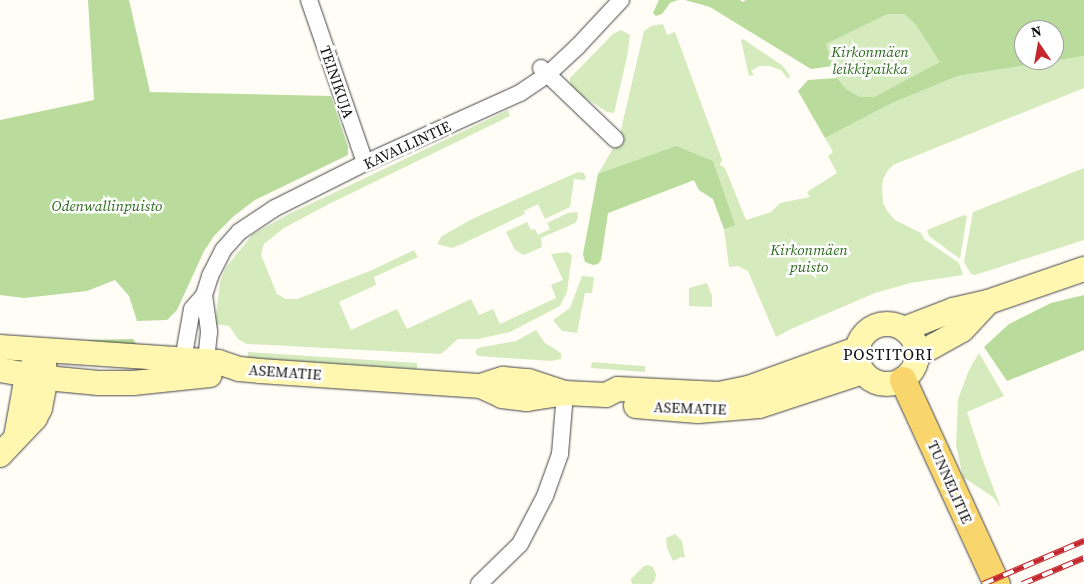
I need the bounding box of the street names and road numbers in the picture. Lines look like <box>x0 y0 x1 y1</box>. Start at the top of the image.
street label: TEINIKUJA <box>316 43 358 121</box>
street label: KAVALLINTIE <box>361 117 453 173</box>
street label: ASEMATIE <box>248 360 322 384</box>
street label: ASEMATIE <box>653 398 727 418</box>
street label: TUNNELITIE <box>924 438 976 526</box>

